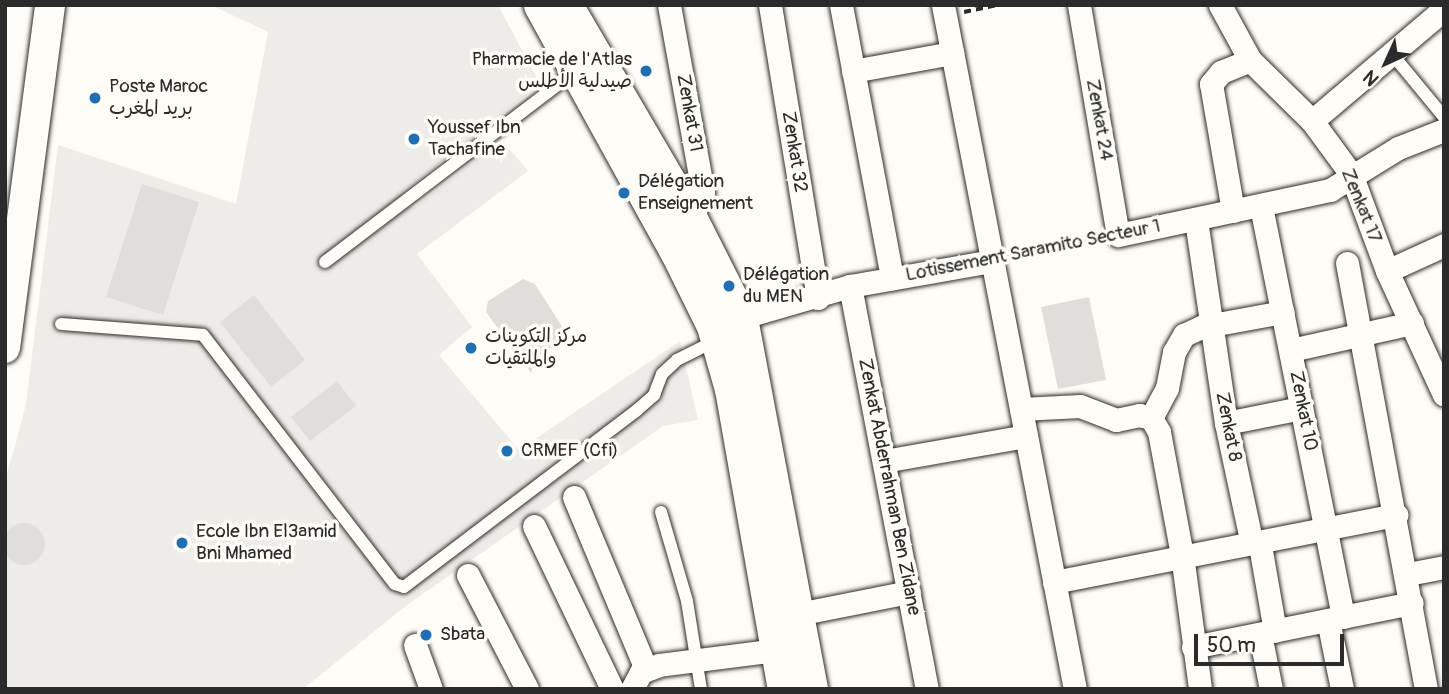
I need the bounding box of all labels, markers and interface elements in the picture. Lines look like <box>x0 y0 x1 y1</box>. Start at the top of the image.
north arrow <box>1351 28 1421 98</box>
place label: Pharmacie de l'Atlas صيدلية الأطلس <box>472 49 632 93</box>
marker: Pharmacie de l'Atlas صيدلية الأطلس <box>638 63 654 79</box>
text: N <box>1358 65 1384 91</box>
street label: Zenkat 31 <box>671 72 707 154</box>
place label: Poste Maroc بريد المغرب <box>109 76 208 120</box>
street label: Zenkat 24 <box>1081 77 1117 163</box>
marker: Poste Maroc بريد المغرب <box>87 90 103 106</box>
street label: Zenkat 32 <box>776 110 812 194</box>
place label: Youssef Ibn Tachafine <box>428 117 521 161</box>
marker: Youssef Ibn Tachafine <box>406 131 422 147</box>
street label: Zenkat 17 <box>1336 166 1386 246</box>
place label: Délégation Enseignement <box>638 171 753 215</box>
marker: Délégation Enseignement <box>616 185 632 201</box>
street label: Lotissement Saramito Secteur 1 <box>904 215 1162 287</box>
place label: Délégation du MEN <box>743 264 829 308</box>
marker: Délégation du MEN <box>721 278 737 294</box>
place label: مركز التكوينات والملتقيات <box>485 326 587 370</box>
marker: مركز التكوينات والملتقيات <box>463 340 479 356</box>
street label: Zenkat Abderrahman Ben Zidane <box>853 357 925 617</box>
street label: Zenkat 10 <box>1284 369 1322 453</box>
street label: Zenkat 8 <box>1210 390 1246 464</box>
place label: CRMEF (Cfi) <box>521 440 618 462</box>
marker: CRMEF (Cfi) <box>499 443 515 459</box>
place label: Ecole Ibn El3amid Bni Mhamed <box>196 521 337 565</box>
marker: Ecole Ibn El3amid Bni Mhamed <box>174 535 190 551</box>
scale bar <box>1197 620 1348 664</box>
place label: Sbata <box>440 624 485 646</box>
marker: Sbata <box>418 627 434 643</box>
text: 50 m <box>1207 632 1256 659</box>

